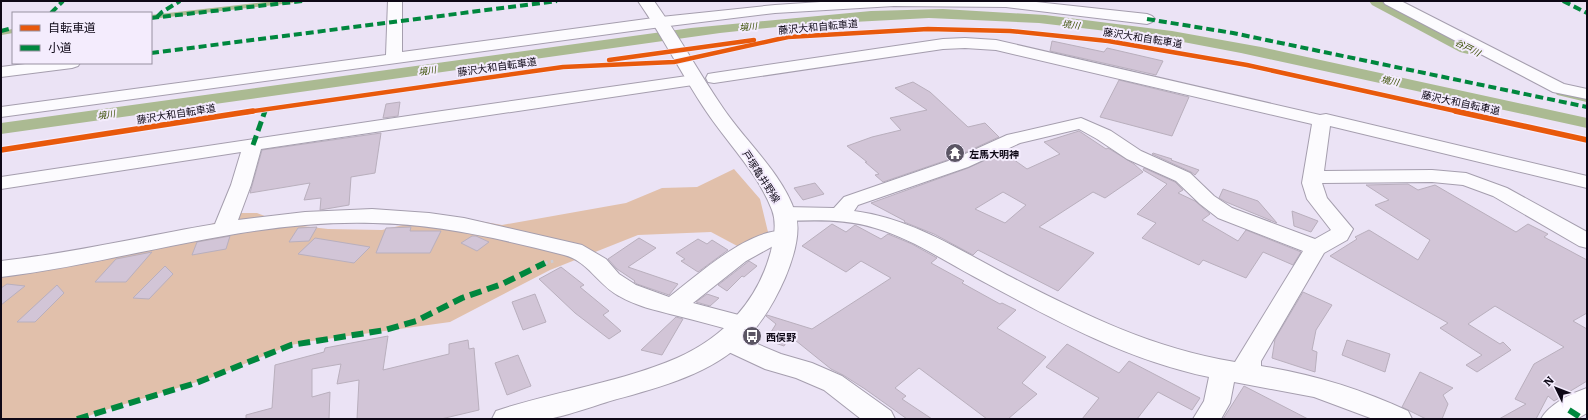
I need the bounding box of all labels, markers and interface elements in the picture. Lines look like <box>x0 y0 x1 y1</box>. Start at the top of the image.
legend <box>12 12 152 64</box>
street label: 藤沢大和自転車道 <box>777 15 859 37</box>
water label: 境川 <box>1061 16 1082 32</box>
text: 自転車道 <box>48 18 96 36</box>
water label: 境川 <box>738 18 759 34</box>
street label: 藤沢大和自転車道 <box>1102 23 1184 51</box>
water label: 谷戸川 <box>1453 35 1484 60</box>
text: 小道 <box>48 38 72 56</box>
street label: 藤沢大和自転車道 <box>456 53 538 79</box>
water label: 境川 <box>417 62 438 78</box>
water label: 境川 <box>1380 71 1401 89</box>
street label: 藤沢大和自転車道 <box>1420 86 1502 118</box>
street label: 藤沢大和自転車道 <box>135 99 217 127</box>
water label: 境川 <box>96 106 117 122</box>
temple icon: 左馬大明神 <box>944 142 966 164</box>
place label: 左馬大明神 <box>969 146 1019 161</box>
street label: 戸塚亀井野線 <box>739 147 785 205</box>
bus stop icon: 西俣野 <box>741 325 763 347</box>
place label: 西俣野 <box>766 329 797 344</box>
north arrow <box>1536 368 1576 408</box>
text: N <box>1539 372 1557 389</box>

